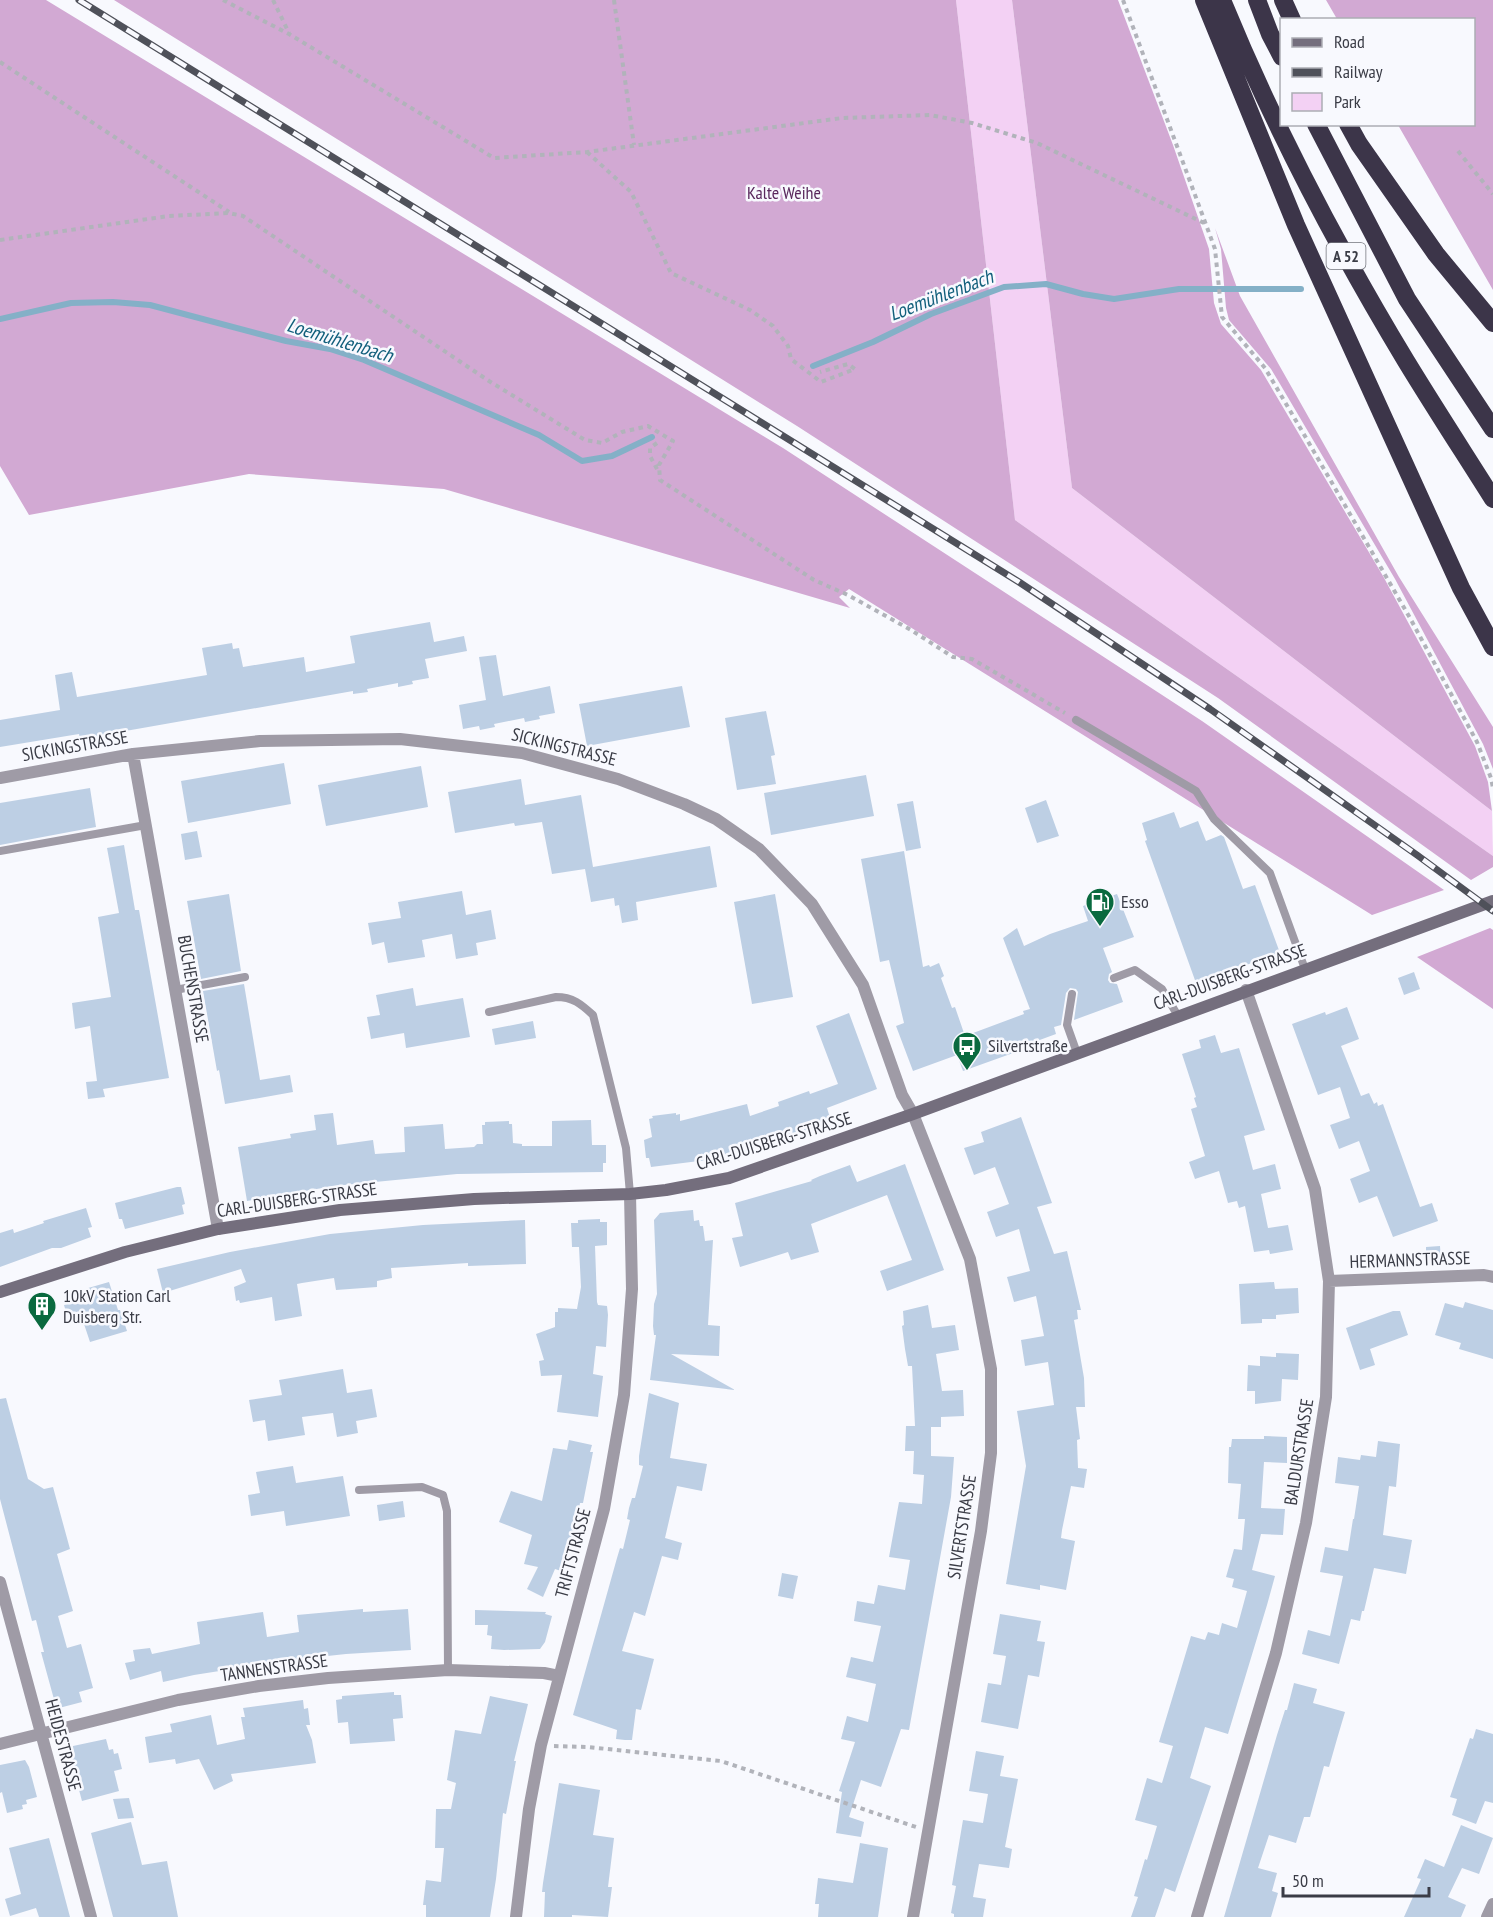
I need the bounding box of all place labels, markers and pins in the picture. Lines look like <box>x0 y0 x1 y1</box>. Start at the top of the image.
fuel station icon: Esso <box>1084 886 1116 928</box>
place label: Esso <box>1121 890 1149 913</box>
bus stop icon: Silvertstraße <box>951 1030 983 1072</box>
place label: Silvertstraße <box>988 1034 1068 1057</box>
place label: 10kV Station Carl Duisberg Str. <box>63 1284 171 1328</box>
building icon: 10kV Station Carl Duisberg Str. <box>26 1290 58 1332</box>

